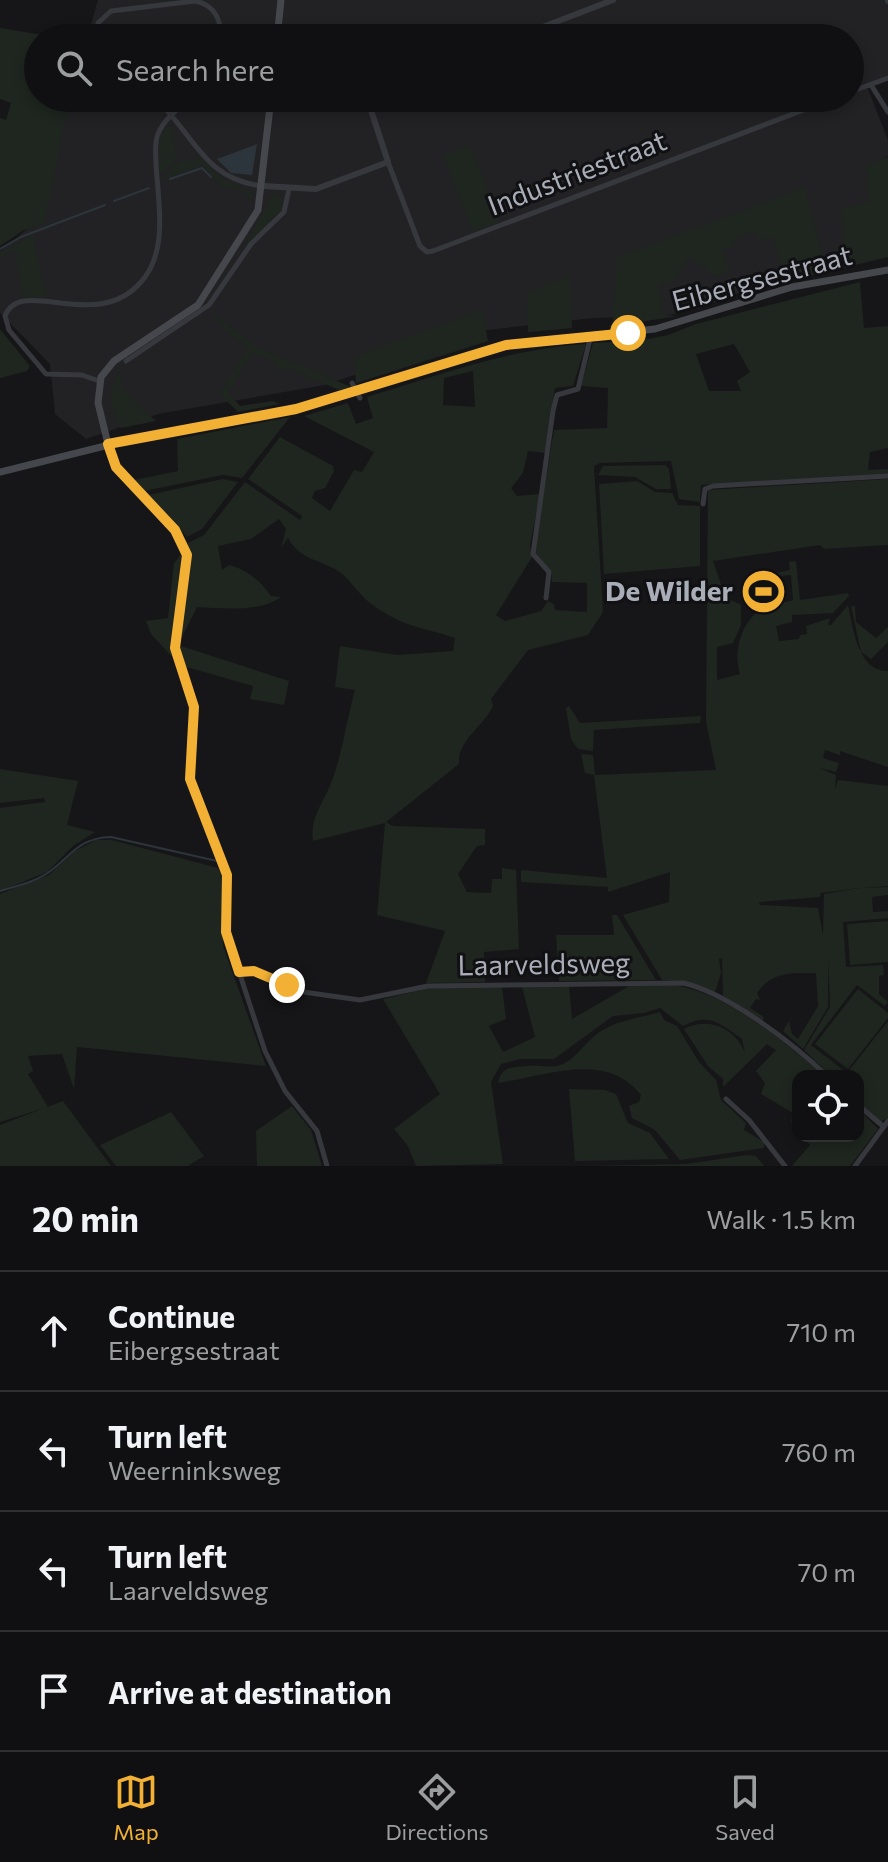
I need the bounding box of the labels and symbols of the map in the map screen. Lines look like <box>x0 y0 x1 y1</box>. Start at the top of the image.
street label: Industriestraat <box>482 122 671 222</box>
street label: Eibergsestraat <box>668 237 855 317</box>
route start <box>610 315 646 351</box>
sports icon: De Wilder <box>740 567 788 615</box>
place label: De Wilder <box>605 573 733 607</box>
street label: Laarveldsweg <box>457 944 631 982</box>
route end <box>269 967 305 1003</box>

